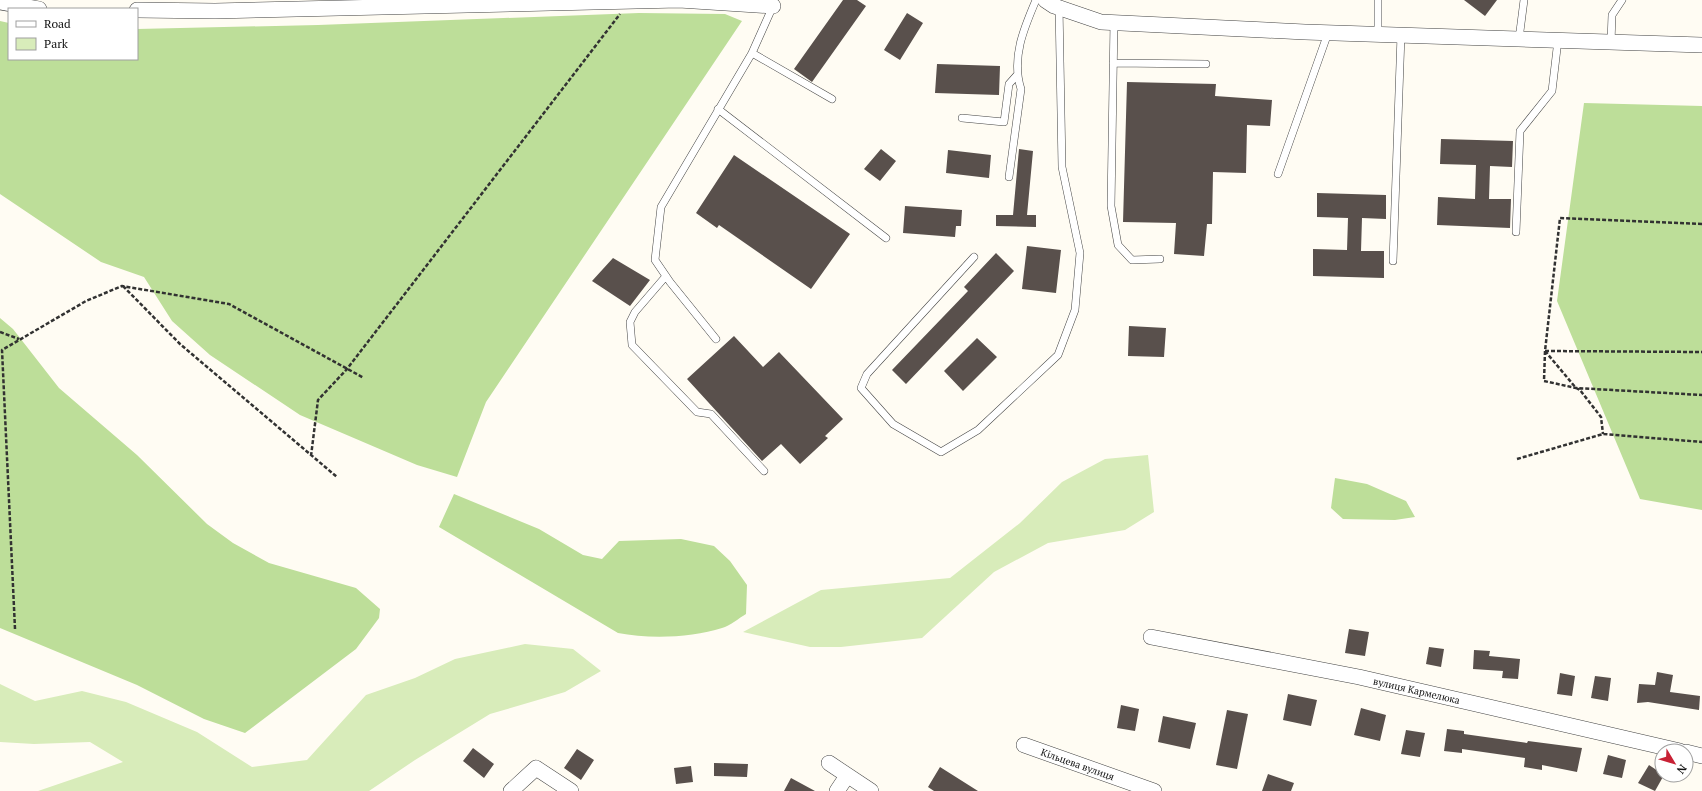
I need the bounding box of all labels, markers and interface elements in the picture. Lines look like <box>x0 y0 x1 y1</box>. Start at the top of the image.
legend <box>8 8 138 60</box>
text: Road <box>44 16 71 31</box>
text: Park <box>44 36 69 51</box>
street label: вулиця Кармелюка <box>1372 674 1461 707</box>
north arrow <box>1654 743 1694 783</box>
street label: Кільцева вулиця <box>1039 745 1116 783</box>
text: N <box>1673 762 1690 777</box>

